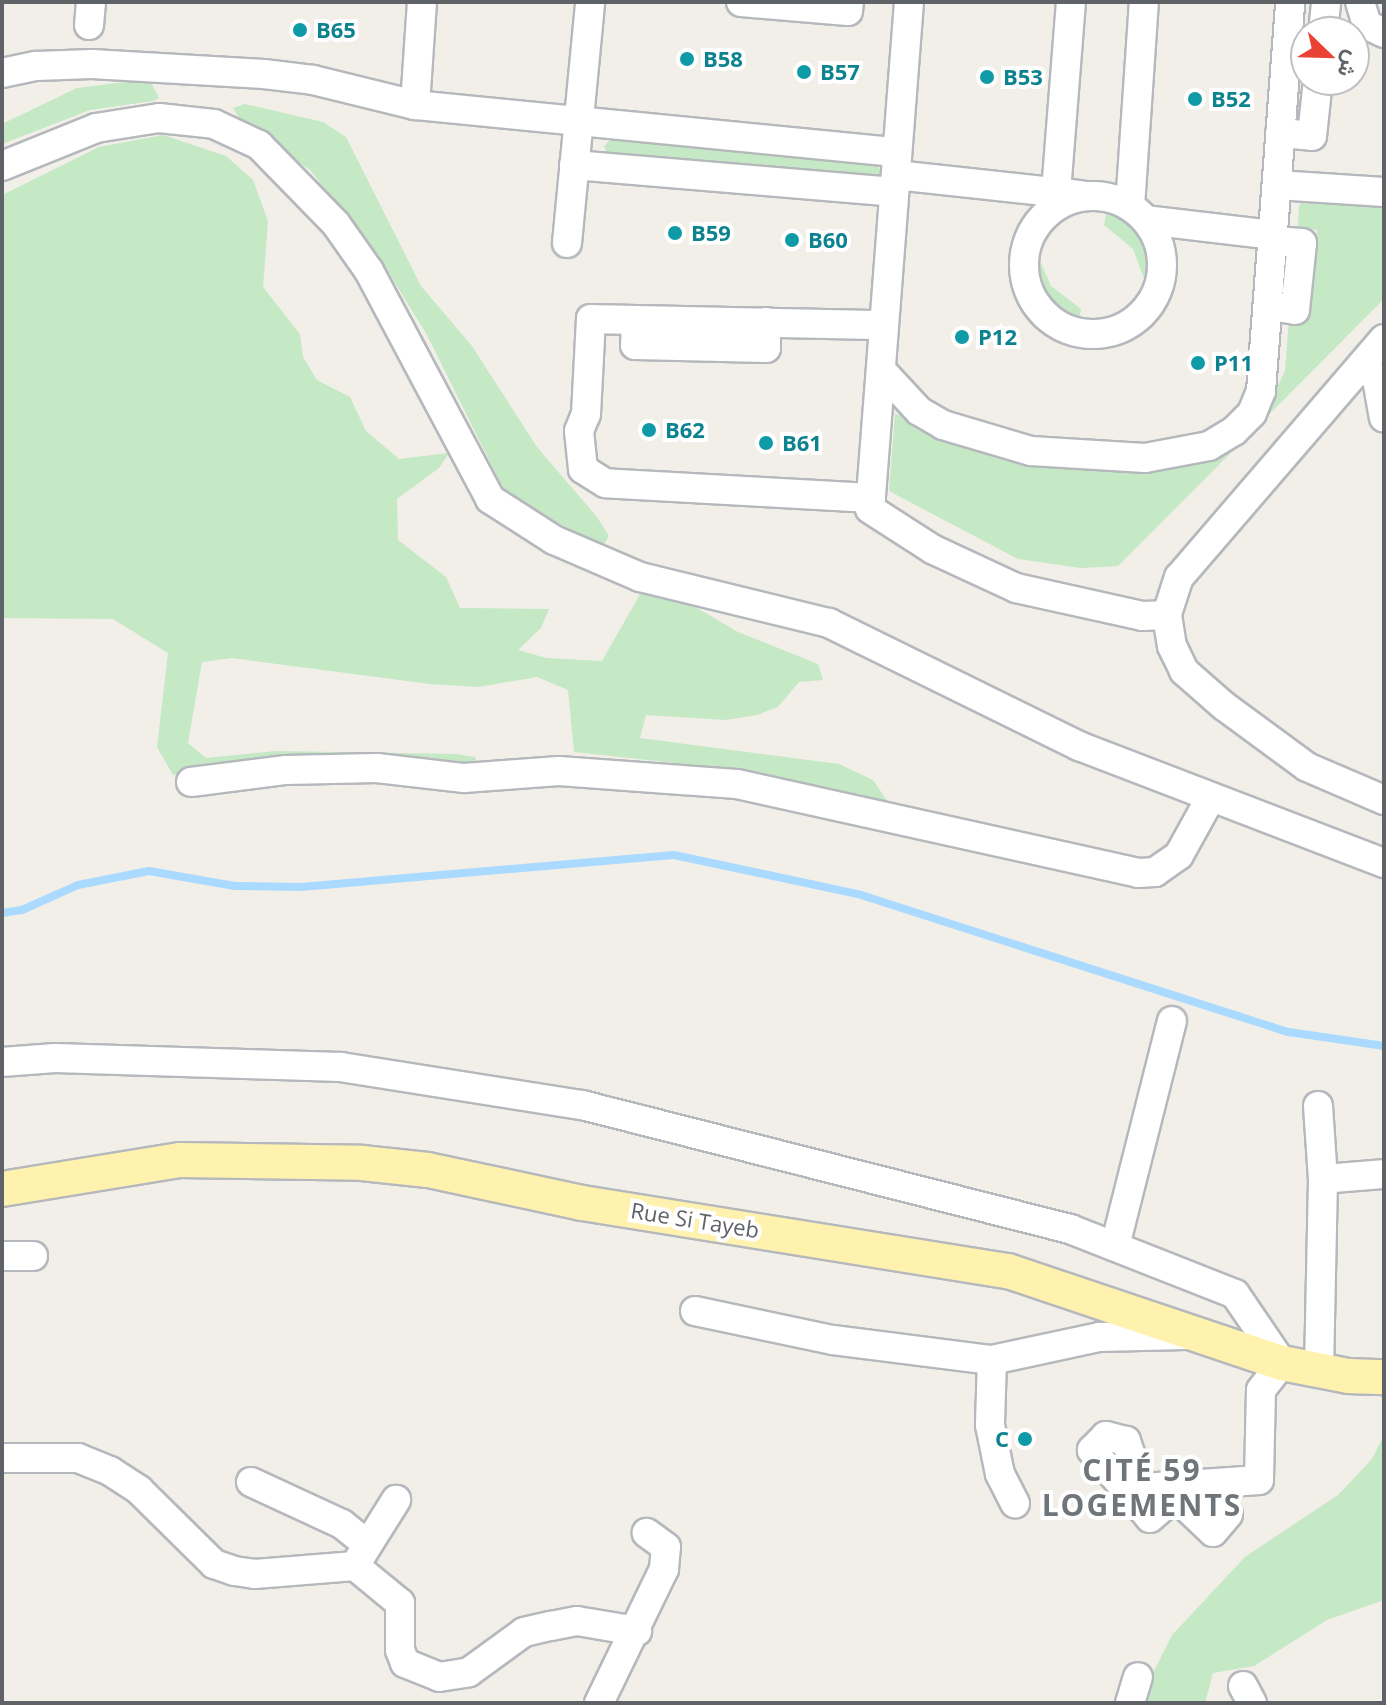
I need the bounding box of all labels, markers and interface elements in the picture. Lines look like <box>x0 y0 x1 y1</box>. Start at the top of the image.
north arrow <box>1290 16 1370 96</box>
place label: B65 <box>316 17 356 43</box>
marker: B65 <box>291 21 309 39</box>
place label: B58 <box>703 46 743 72</box>
text: ش <box>1331 47 1369 83</box>
marker: B58 <box>678 50 696 68</box>
place label: B57 <box>820 59 860 85</box>
marker: B57 <box>795 63 813 81</box>
place label: B53 <box>1003 64 1043 90</box>
marker: B53 <box>978 68 996 86</box>
place label: B52 <box>1211 86 1251 112</box>
marker: B52 <box>1186 90 1204 108</box>
place label: B59 <box>691 220 731 246</box>
marker: B59 <box>666 224 684 242</box>
place label: B60 <box>808 227 848 253</box>
marker: B60 <box>783 231 801 249</box>
place label: P12 <box>978 324 1017 350</box>
marker: P12 <box>953 328 971 346</box>
place label: P11 <box>1214 350 1253 376</box>
marker: P11 <box>1189 354 1207 372</box>
place label: B62 <box>665 417 705 443</box>
marker: B62 <box>640 421 658 439</box>
place label: B61 <box>782 430 822 456</box>
marker: B61 <box>757 434 775 452</box>
street label: Rue Si Tayeb <box>629 1197 761 1243</box>
place label: C <box>995 1426 1009 1452</box>
marker: C <box>1016 1430 1034 1448</box>
district label: CITÉ 59 LOGEMENTS <box>1042 1452 1242 1522</box>

